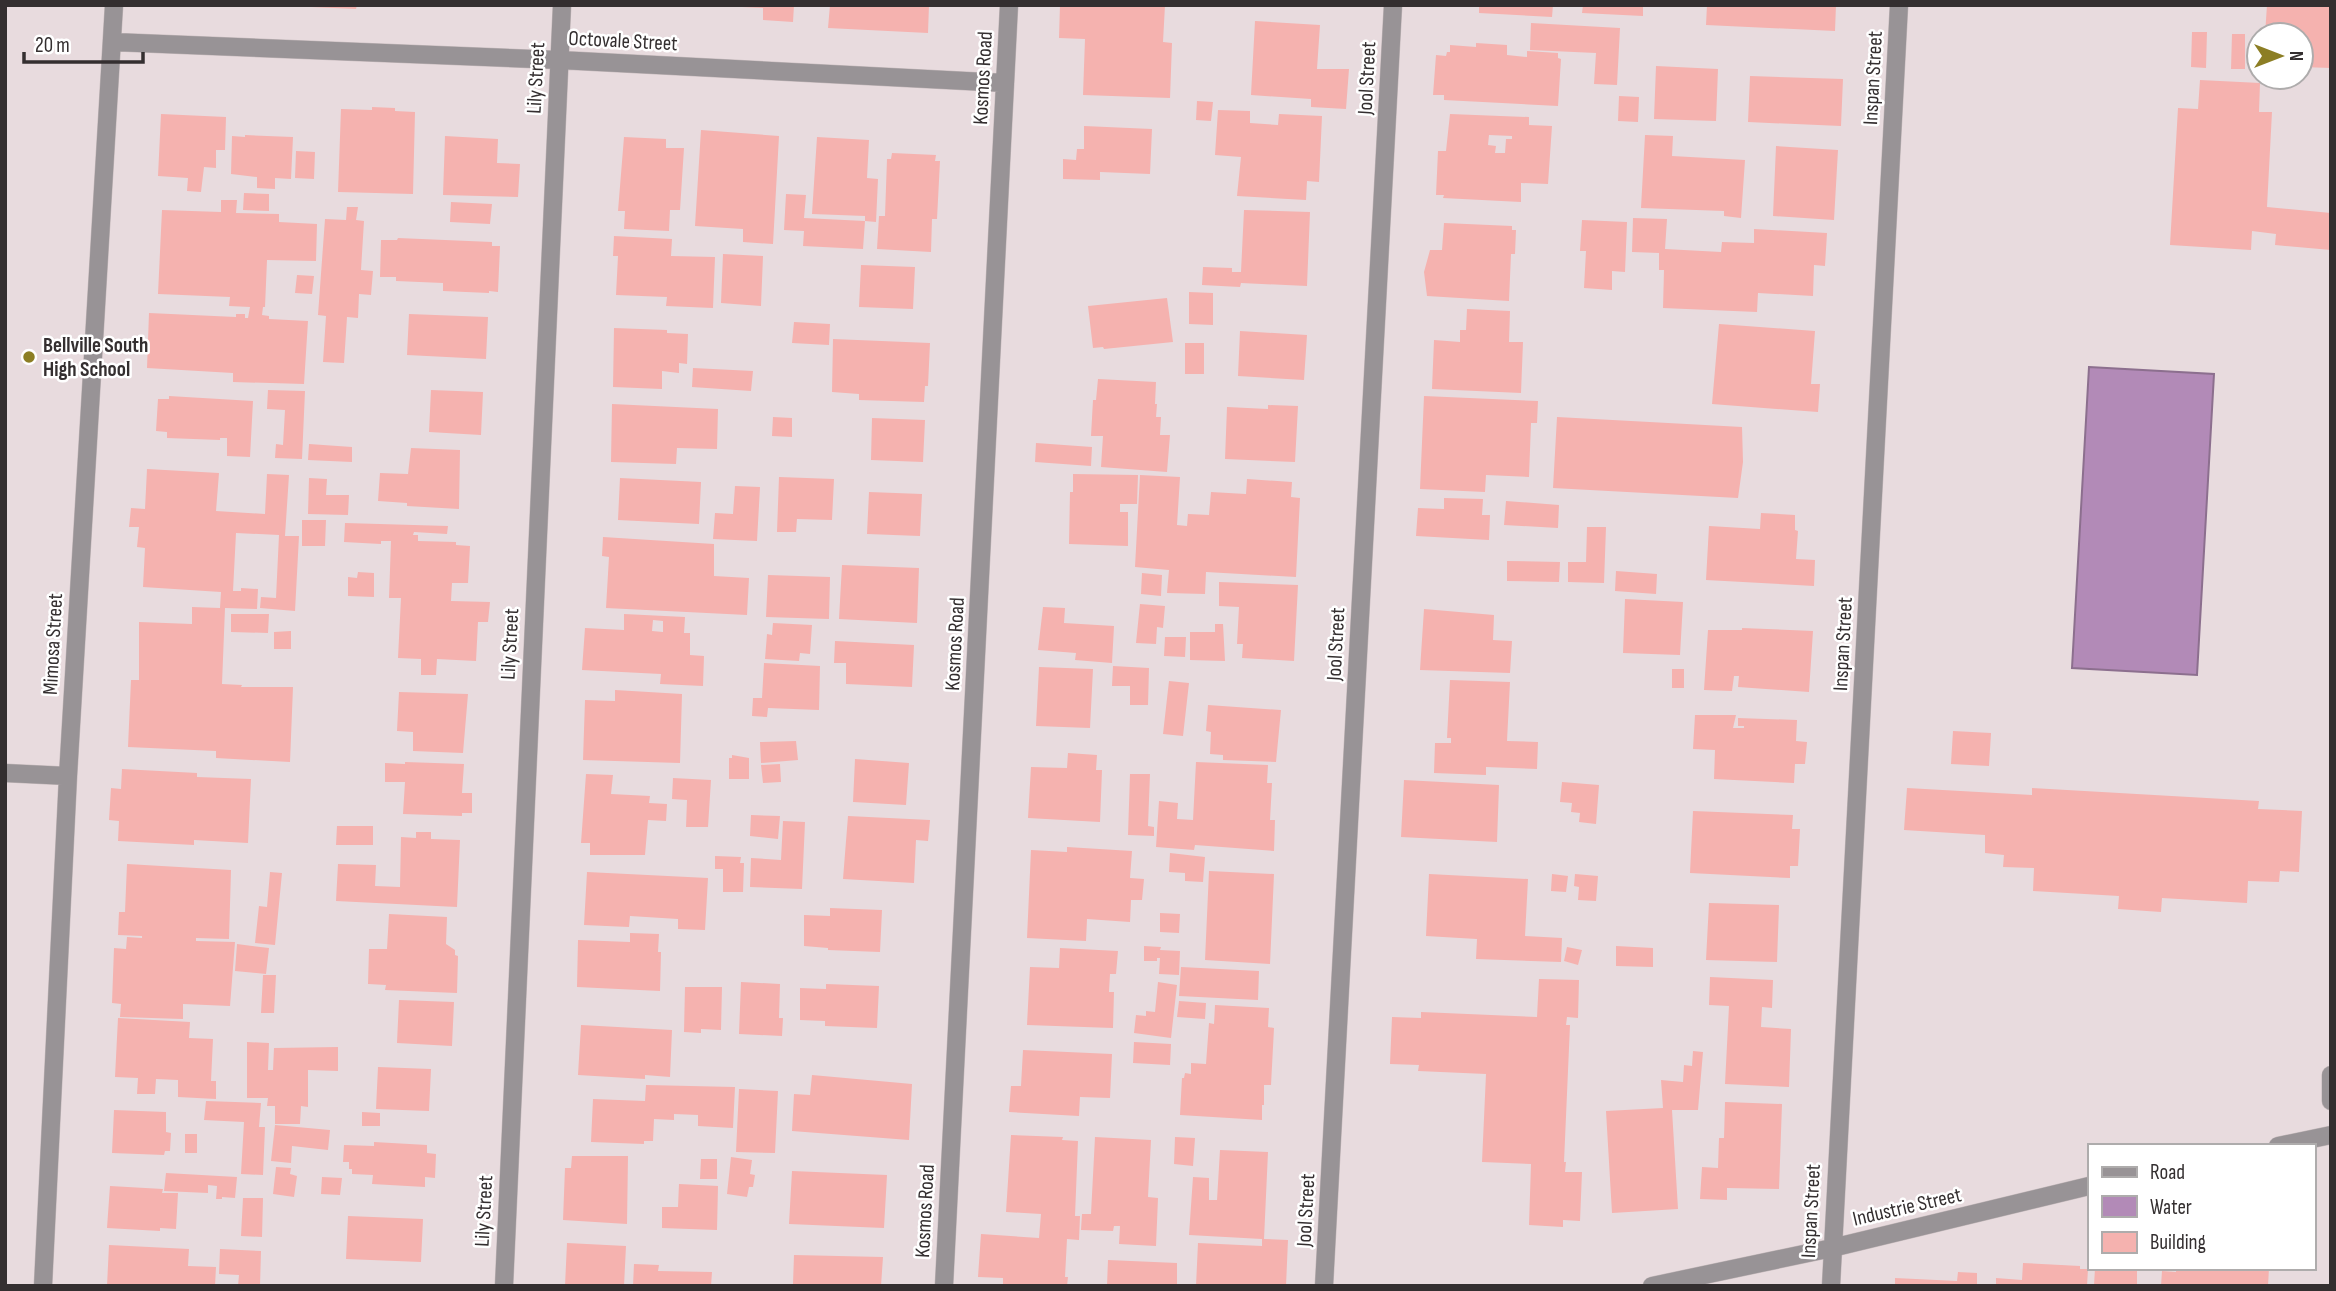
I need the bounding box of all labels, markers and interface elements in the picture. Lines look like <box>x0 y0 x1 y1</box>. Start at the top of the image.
scale bar <box>24 21 144 65</box>
north arrow <box>2245 21 2315 91</box>
street label: Octovale Street <box>568 26 678 56</box>
street label: Inspan Street <box>1858 30 1888 126</box>
street label: Kosmos Road <box>968 31 998 125</box>
text: 20 m <box>35 33 70 58</box>
street label: Jool Street <box>1353 41 1381 116</box>
street label: Lily Street <box>522 42 550 114</box>
text: N <box>2284 51 2307 61</box>
place label: Bellville South High School <box>43 333 148 382</box>
marker: Bellville South High School <box>21 349 37 365</box>
street label: Mimosa Street <box>38 593 68 695</box>
street label: Inspan Street <box>1828 596 1858 692</box>
street label: Kosmos Road <box>940 597 970 691</box>
street label: Jool Street <box>1322 607 1350 682</box>
street label: Lily Street <box>496 608 524 680</box>
legend <box>2088 1144 2315 1270</box>
text: Road <box>2150 1160 2185 1185</box>
street label: Inspan Street <box>1796 1163 1826 1259</box>
street label: Kosmos Road <box>910 1164 940 1258</box>
street label: Jool Street <box>1292 1173 1320 1248</box>
street label: Lily Street <box>470 1175 498 1247</box>
street label: Industrie Street <box>1850 1182 1964 1232</box>
text: Water <box>2150 1195 2192 1220</box>
text: Building <box>2150 1230 2206 1255</box>

